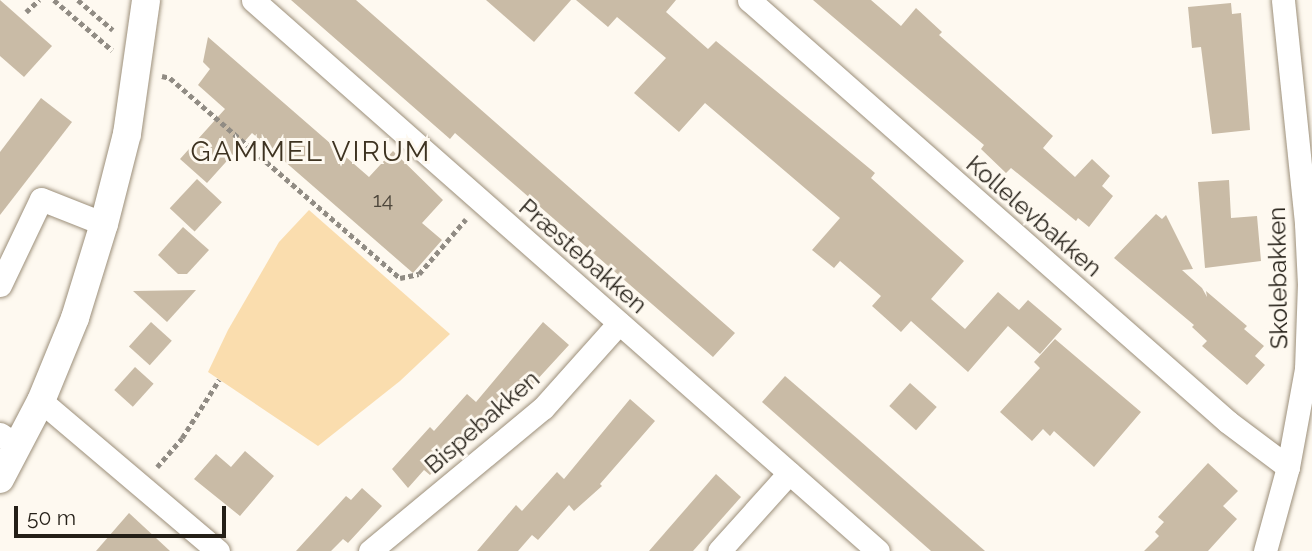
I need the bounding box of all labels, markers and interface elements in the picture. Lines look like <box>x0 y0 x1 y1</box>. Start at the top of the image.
district label: GAMMEL VIRUM <box>191 135 431 169</box>
street label: Kollelevbakken <box>960 149 1108 283</box>
house number: 14 <box>373 187 393 213</box>
street label: Præstebakken <box>513 193 653 319</box>
street label: Skolebakken <box>1262 207 1294 349</box>
street label: Bispebakken <box>419 364 545 480</box>
scale bar <box>18 491 229 536</box>
text: 50 m <box>27 505 76 530</box>

